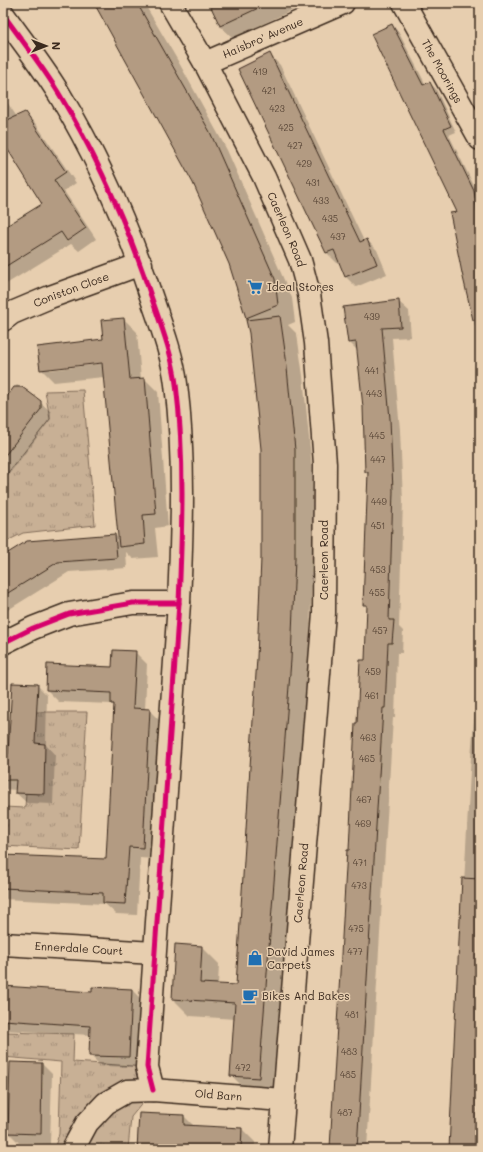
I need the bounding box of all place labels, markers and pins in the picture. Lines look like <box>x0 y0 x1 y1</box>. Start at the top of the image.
supermarket icon: Ideal Stores <box>246 278 264 296</box>
place label: Ideal Stores <box>267 279 334 294</box>
place label: David James Carpets <box>267 944 335 972</box>
shop icon: David James Carpets <box>246 949 264 967</box>
cafe icon: Bikes And Bakes <box>241 987 259 1005</box>
place label: Bikes And Bakes <box>262 988 350 1003</box>

